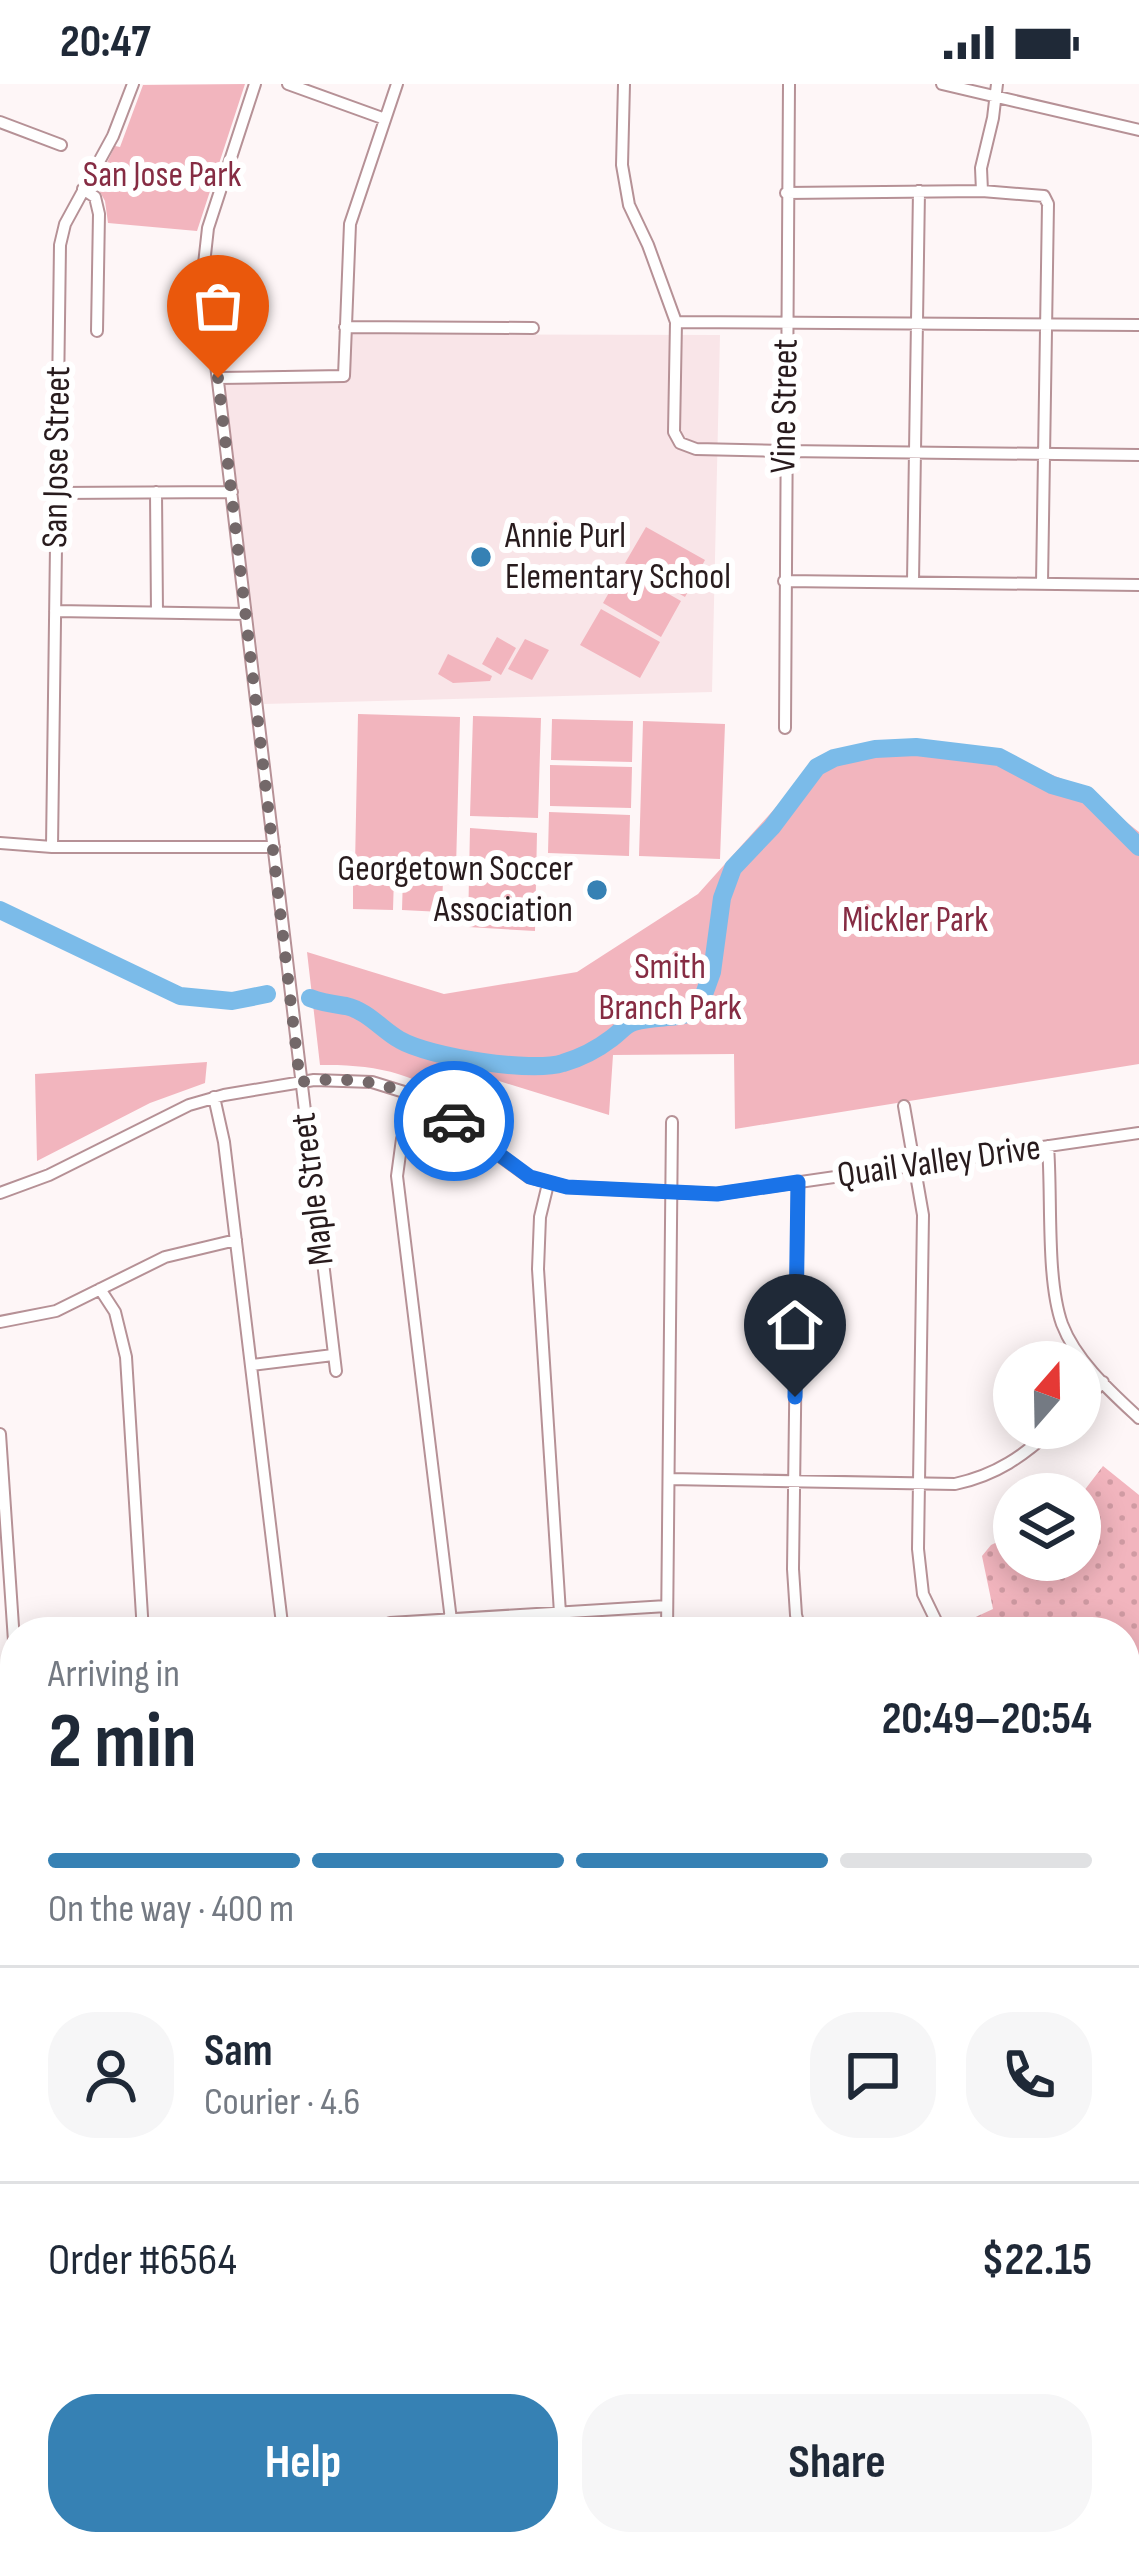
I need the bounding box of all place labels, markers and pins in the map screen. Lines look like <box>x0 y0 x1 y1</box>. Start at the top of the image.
pin <box>167 255 269 378</box>
place label: Annie Purl Elementary School <box>504 515 731 599</box>
marker: Annie Purl Elementary School <box>468 544 494 570</box>
place label: Georgetown Soccer Association <box>337 848 573 932</box>
marker: Georgetown Soccer Association <box>584 877 610 903</box>
pin <box>744 1274 846 1397</box>

